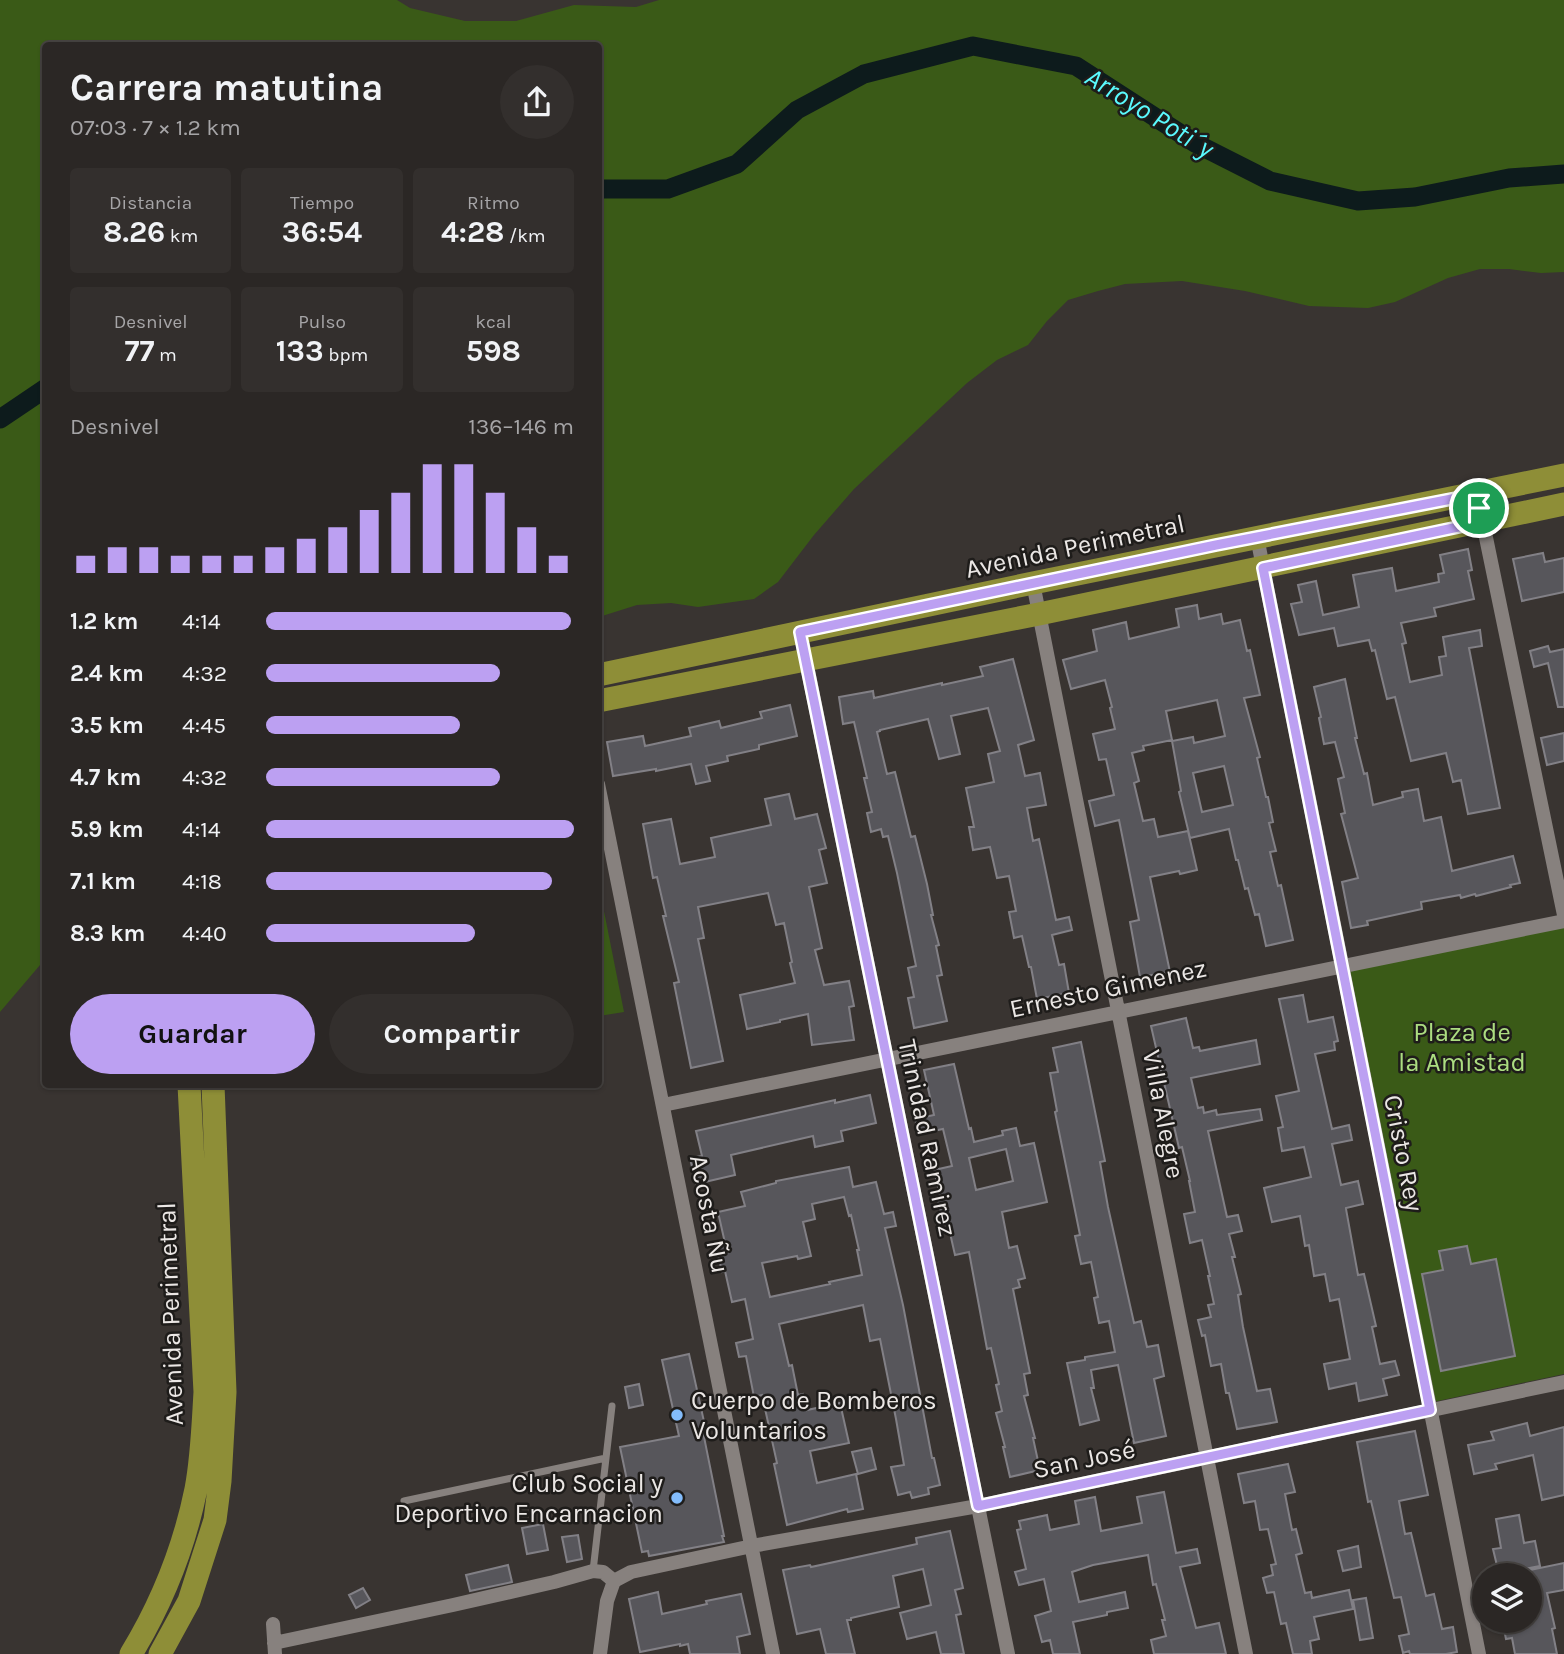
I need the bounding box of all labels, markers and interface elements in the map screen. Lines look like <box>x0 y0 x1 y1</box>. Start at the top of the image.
water label: Arroyo Poti´y <box>1079 60 1221 165</box>
text: Carrera matutina <box>70 65 384 110</box>
button: share <box>500 65 574 139</box>
text: 07:03 · 7 × 1.2 km <box>70 114 241 141</box>
text: Distancia <box>109 192 192 214</box>
text: Tiempo <box>290 192 354 214</box>
text: Ritmo <box>467 192 520 214</box>
text: 8.26 <box>103 214 165 250</box>
text: 36:54 <box>282 214 362 250</box>
text: 4:28 <box>441 214 504 250</box>
text: km <box>165 225 198 247</box>
text: /km <box>504 225 546 247</box>
text: Desnivel <box>114 311 188 333</box>
text: Pulso <box>298 311 346 333</box>
text: kcal <box>475 311 511 333</box>
text: 77 <box>125 333 154 369</box>
text: 133 <box>276 333 324 369</box>
text: 598 <box>466 333 521 369</box>
text: m <box>154 344 177 366</box>
text: bpm <box>324 344 368 366</box>
text: Desnivel <box>70 413 160 440</box>
text: 136–146 m <box>468 413 574 440</box>
pin <box>1449 478 1509 538</box>
icon: arrive <box>1460 489 1498 527</box>
street label: Avenida Perimetral <box>963 508 1188 585</box>
text: 1.2 km <box>70 608 138 635</box>
text: 4:14 <box>182 608 221 635</box>
text: 2.4 km <box>70 660 144 687</box>
text: 4:32 <box>182 660 227 687</box>
text: 3.5 km <box>70 712 144 739</box>
text: 4:45 <box>182 712 226 739</box>
text: 4.7 km <box>70 764 141 791</box>
text: 4:32 <box>182 764 227 791</box>
text: 5.9 km <box>70 816 144 843</box>
text: 4:14 <box>182 816 221 843</box>
text: 7.1 km <box>70 868 136 895</box>
text: 4:18 <box>182 868 222 895</box>
text: 8.3 km <box>70 920 145 947</box>
text: 4:40 <box>182 920 227 947</box>
street label: Ernesto Gimenez <box>1007 952 1209 1024</box>
button: Guardar <box>70 994 315 1074</box>
button: Compartir <box>329 994 574 1074</box>
park label: Plaza de la Amistad <box>1398 1017 1526 1078</box>
street label: Trinidad Ramirez <box>892 1037 964 1239</box>
street label: Villa Alegre <box>1136 1047 1191 1181</box>
street label: Cristo Rey <box>1377 1092 1430 1214</box>
street label: Acosta Ñu <box>683 1152 736 1276</box>
street label: Avenida Perimetral <box>151 1202 190 1426</box>
place label: Cuerpo de Bomberos Voluntarios <box>691 1385 937 1446</box>
marker: Cuerpo de Bomberos Voluntarios <box>669 1407 685 1423</box>
street label: San José <box>1030 1434 1138 1485</box>
place label: Club Social y Deportivo Encarnacion <box>394 1468 663 1529</box>
marker: Club Social y Deportivo Encarnacion <box>669 1490 685 1506</box>
map controls <box>1472 1563 1542 1633</box>
button: layers <box>1472 1563 1542 1633</box>

